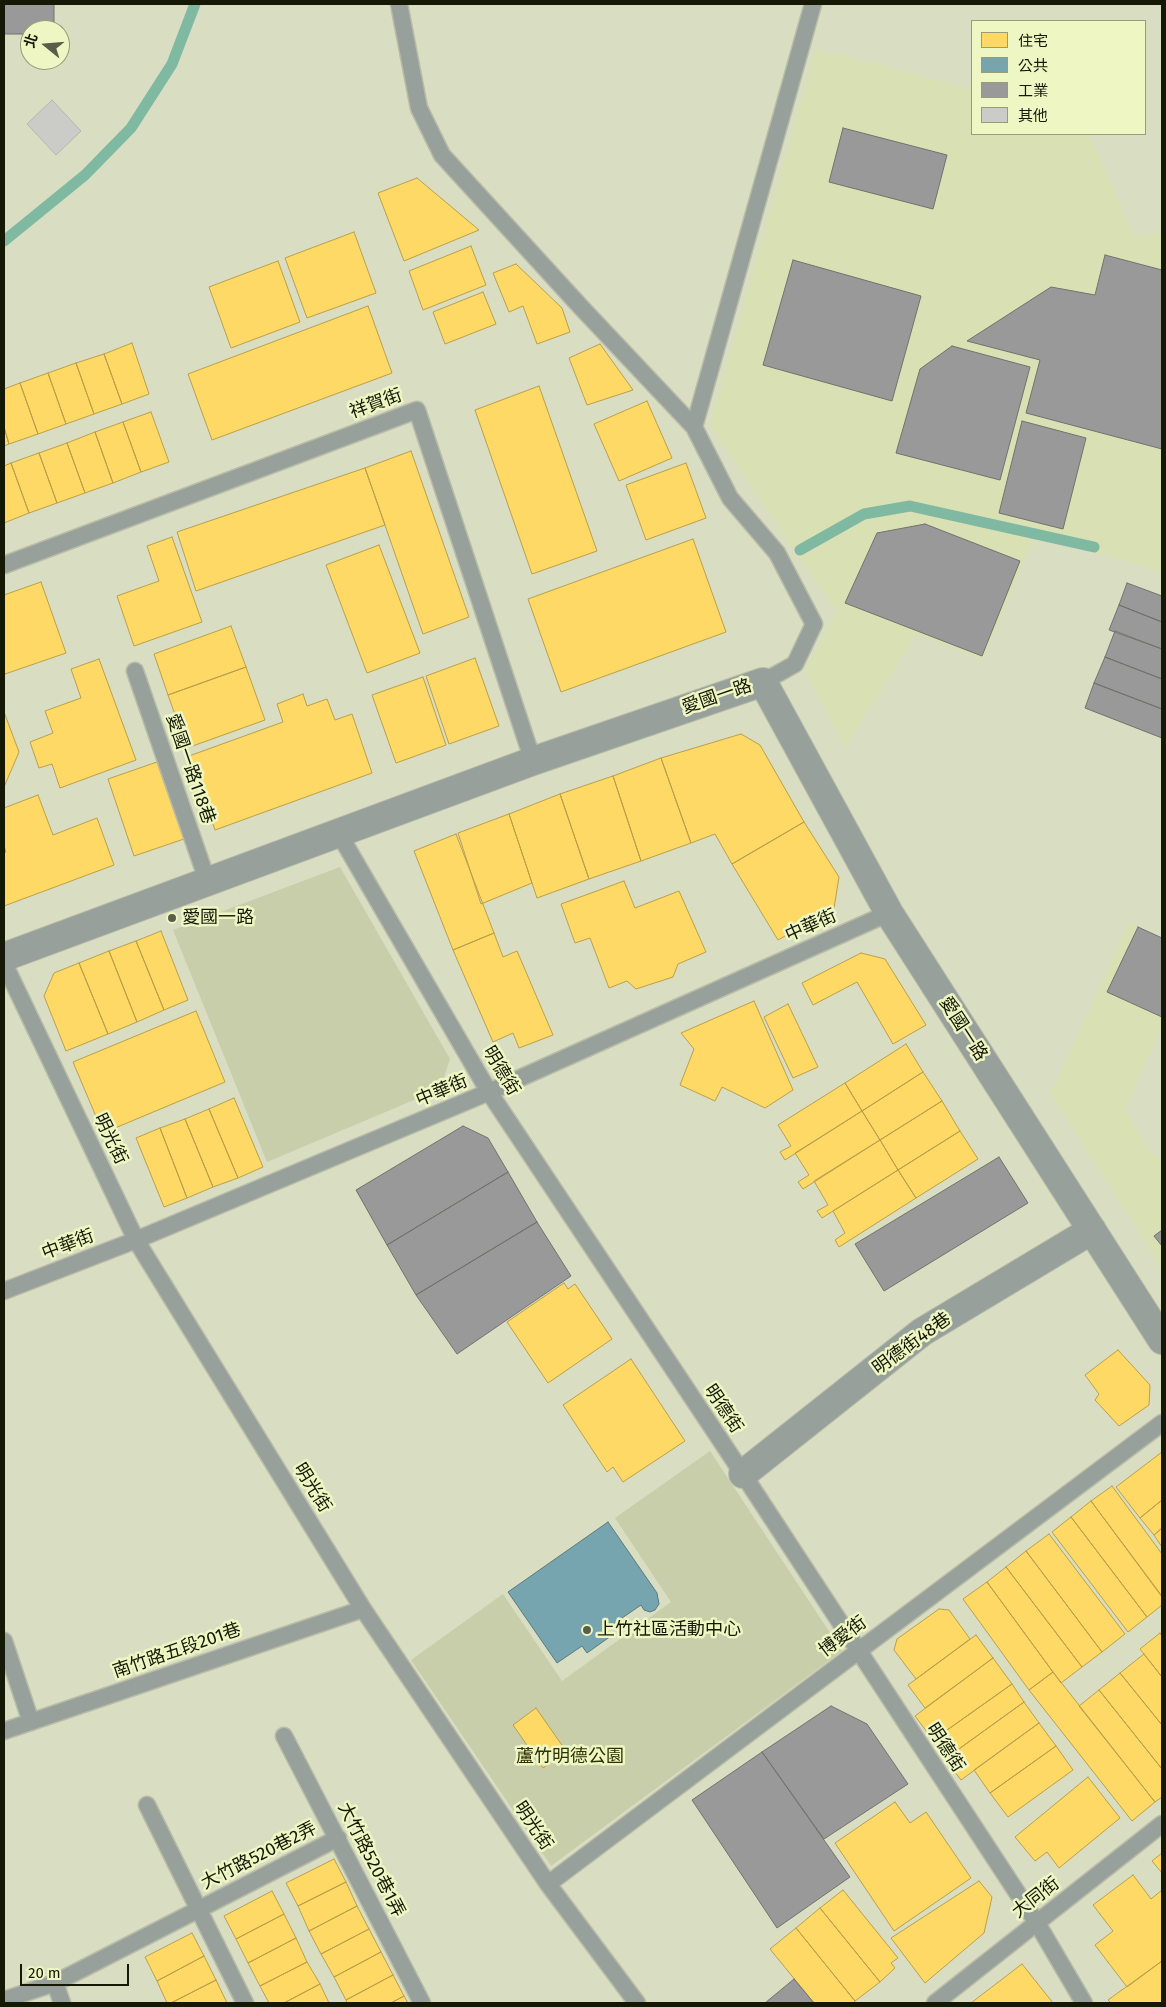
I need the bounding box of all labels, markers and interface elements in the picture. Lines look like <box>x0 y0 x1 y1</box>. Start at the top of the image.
north arrow <box>20 20 70 70</box>
legend <box>971 20 1146 135</box>
text: 北 <box>21 32 41 50</box>
text: 住宅 <box>1018 32 1048 50</box>
text: 公共 <box>1018 57 1048 75</box>
text: 工業 <box>1018 82 1048 100</box>
text: 其他 <box>1018 107 1048 125</box>
street label: 祥賀街 <box>347 385 405 423</box>
street label: 愛國一路 <box>679 675 755 719</box>
street label: 愛國一路118巷 <box>161 711 219 827</box>
street label: 中華街 <box>782 905 840 947</box>
place label: 愛國一路 <box>182 907 254 929</box>
marker: 愛國一路 <box>166 912 178 924</box>
street label: 愛國一路 <box>934 993 992 1065</box>
street label: 明德街 <box>478 1042 524 1100</box>
street label: 中華街 <box>413 1071 471 1111</box>
street label: 明光街 <box>88 1110 132 1168</box>
street label: 中華街 <box>39 1225 97 1265</box>
street label: 明德街48巷 <box>869 1308 955 1380</box>
street label: 明德街 <box>699 1381 747 1437</box>
street label: 明光街 <box>289 1459 335 1517</box>
street label: 博愛街 <box>815 1612 871 1662</box>
street label: 南竹路五段201巷 <box>110 1619 244 1683</box>
place label: 上竹社區活動中心 <box>597 1619 741 1641</box>
marker: 上竹社區活動中心 <box>581 1624 593 1636</box>
street label: 明德街 <box>921 1719 969 1777</box>
park label: 蘆竹明德公園 <box>516 1746 624 1768</box>
street label: 明光街 <box>509 1798 557 1854</box>
street label: 大竹路520巷1弄 <box>333 1799 409 1921</box>
street label: 大竹路520巷2弄 <box>198 1818 320 1894</box>
street label: 大同街 <box>1008 1873 1064 1923</box>
scale bar <box>22 1954 131 1986</box>
text: 20 m <box>28 1964 61 1982</box>

